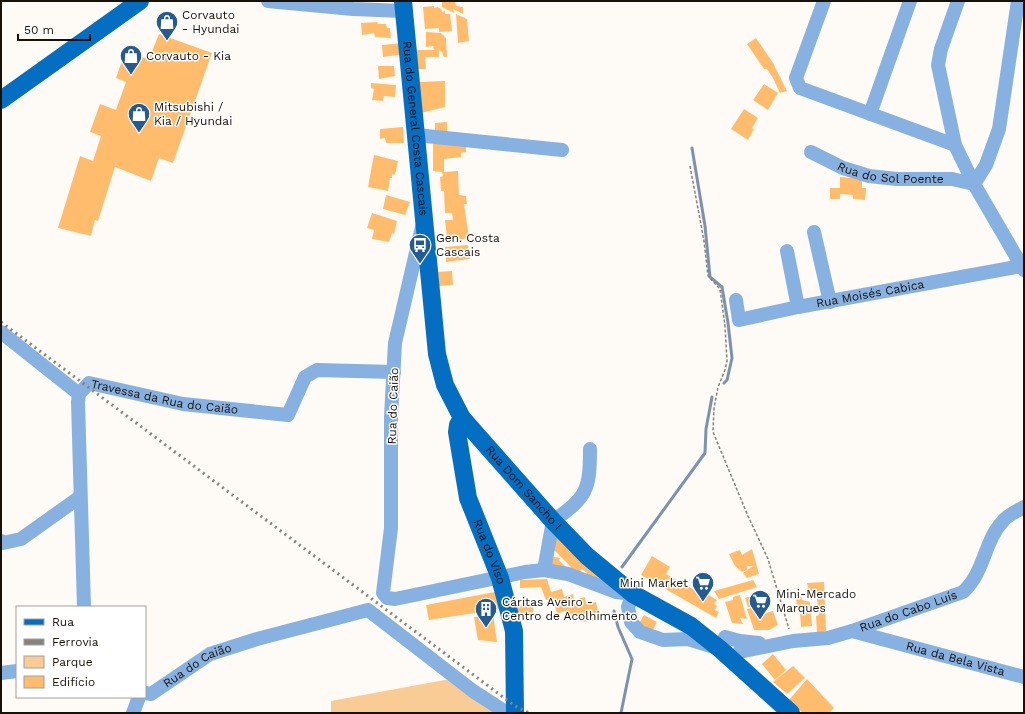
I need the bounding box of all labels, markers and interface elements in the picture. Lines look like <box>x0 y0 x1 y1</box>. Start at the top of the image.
place label: Corvauto - Hyundai <box>182 8 240 36</box>
shop icon: Corvauto - Hyundai <box>154 9 180 42</box>
scale bar <box>18 16 90 42</box>
text: 50 m <box>24 23 54 37</box>
street label: Rua do General Costa Cascais <box>400 40 431 216</box>
shop icon: Corvauto - Kia <box>118 43 144 76</box>
place label: Corvauto - Kia <box>146 49 231 63</box>
place label: Mitsubishi / Kia / Hyundai <box>154 100 232 128</box>
shop icon: Mitsubishi / Kia / Hyundai <box>126 101 152 134</box>
street label: Rua do Sol Poente <box>835 159 944 186</box>
place label: Gen. Costa Cascais <box>436 231 500 259</box>
bus stop icon: Gen. Costa Cascais <box>407 232 433 265</box>
street label: Rua Moisés Cabica <box>815 277 925 311</box>
street label: Rua do Caião <box>385 367 401 445</box>
street label: Travessa da Rua do Caião <box>90 377 239 417</box>
street label: Rua Dom Sancho I <box>483 443 565 533</box>
street label: Rua do Viso <box>470 517 508 586</box>
supermarket icon: Mini Market <box>690 570 716 603</box>
place label: Mini Market <box>620 576 688 590</box>
place label: Mini-Mercado Marques <box>776 587 856 615</box>
supermarket icon: Mini-Mercado Marques <box>747 588 773 621</box>
street label: Rua do Cabo Luís <box>858 588 959 635</box>
place label: Cáritas Aveiro - Centro de Acolhimento <box>502 595 638 623</box>
building icon: Cáritas Aveiro - Centro de Acolhimento <box>473 596 499 629</box>
legend <box>16 606 146 698</box>
text: Rua <box>52 615 74 629</box>
text: Ferrovia <box>52 635 99 649</box>
street label: Rua da Bela Vista <box>904 639 1007 679</box>
street label: Rua do Caião <box>161 641 233 691</box>
text: Parque <box>52 655 93 669</box>
text: Edifício <box>52 675 95 689</box>

